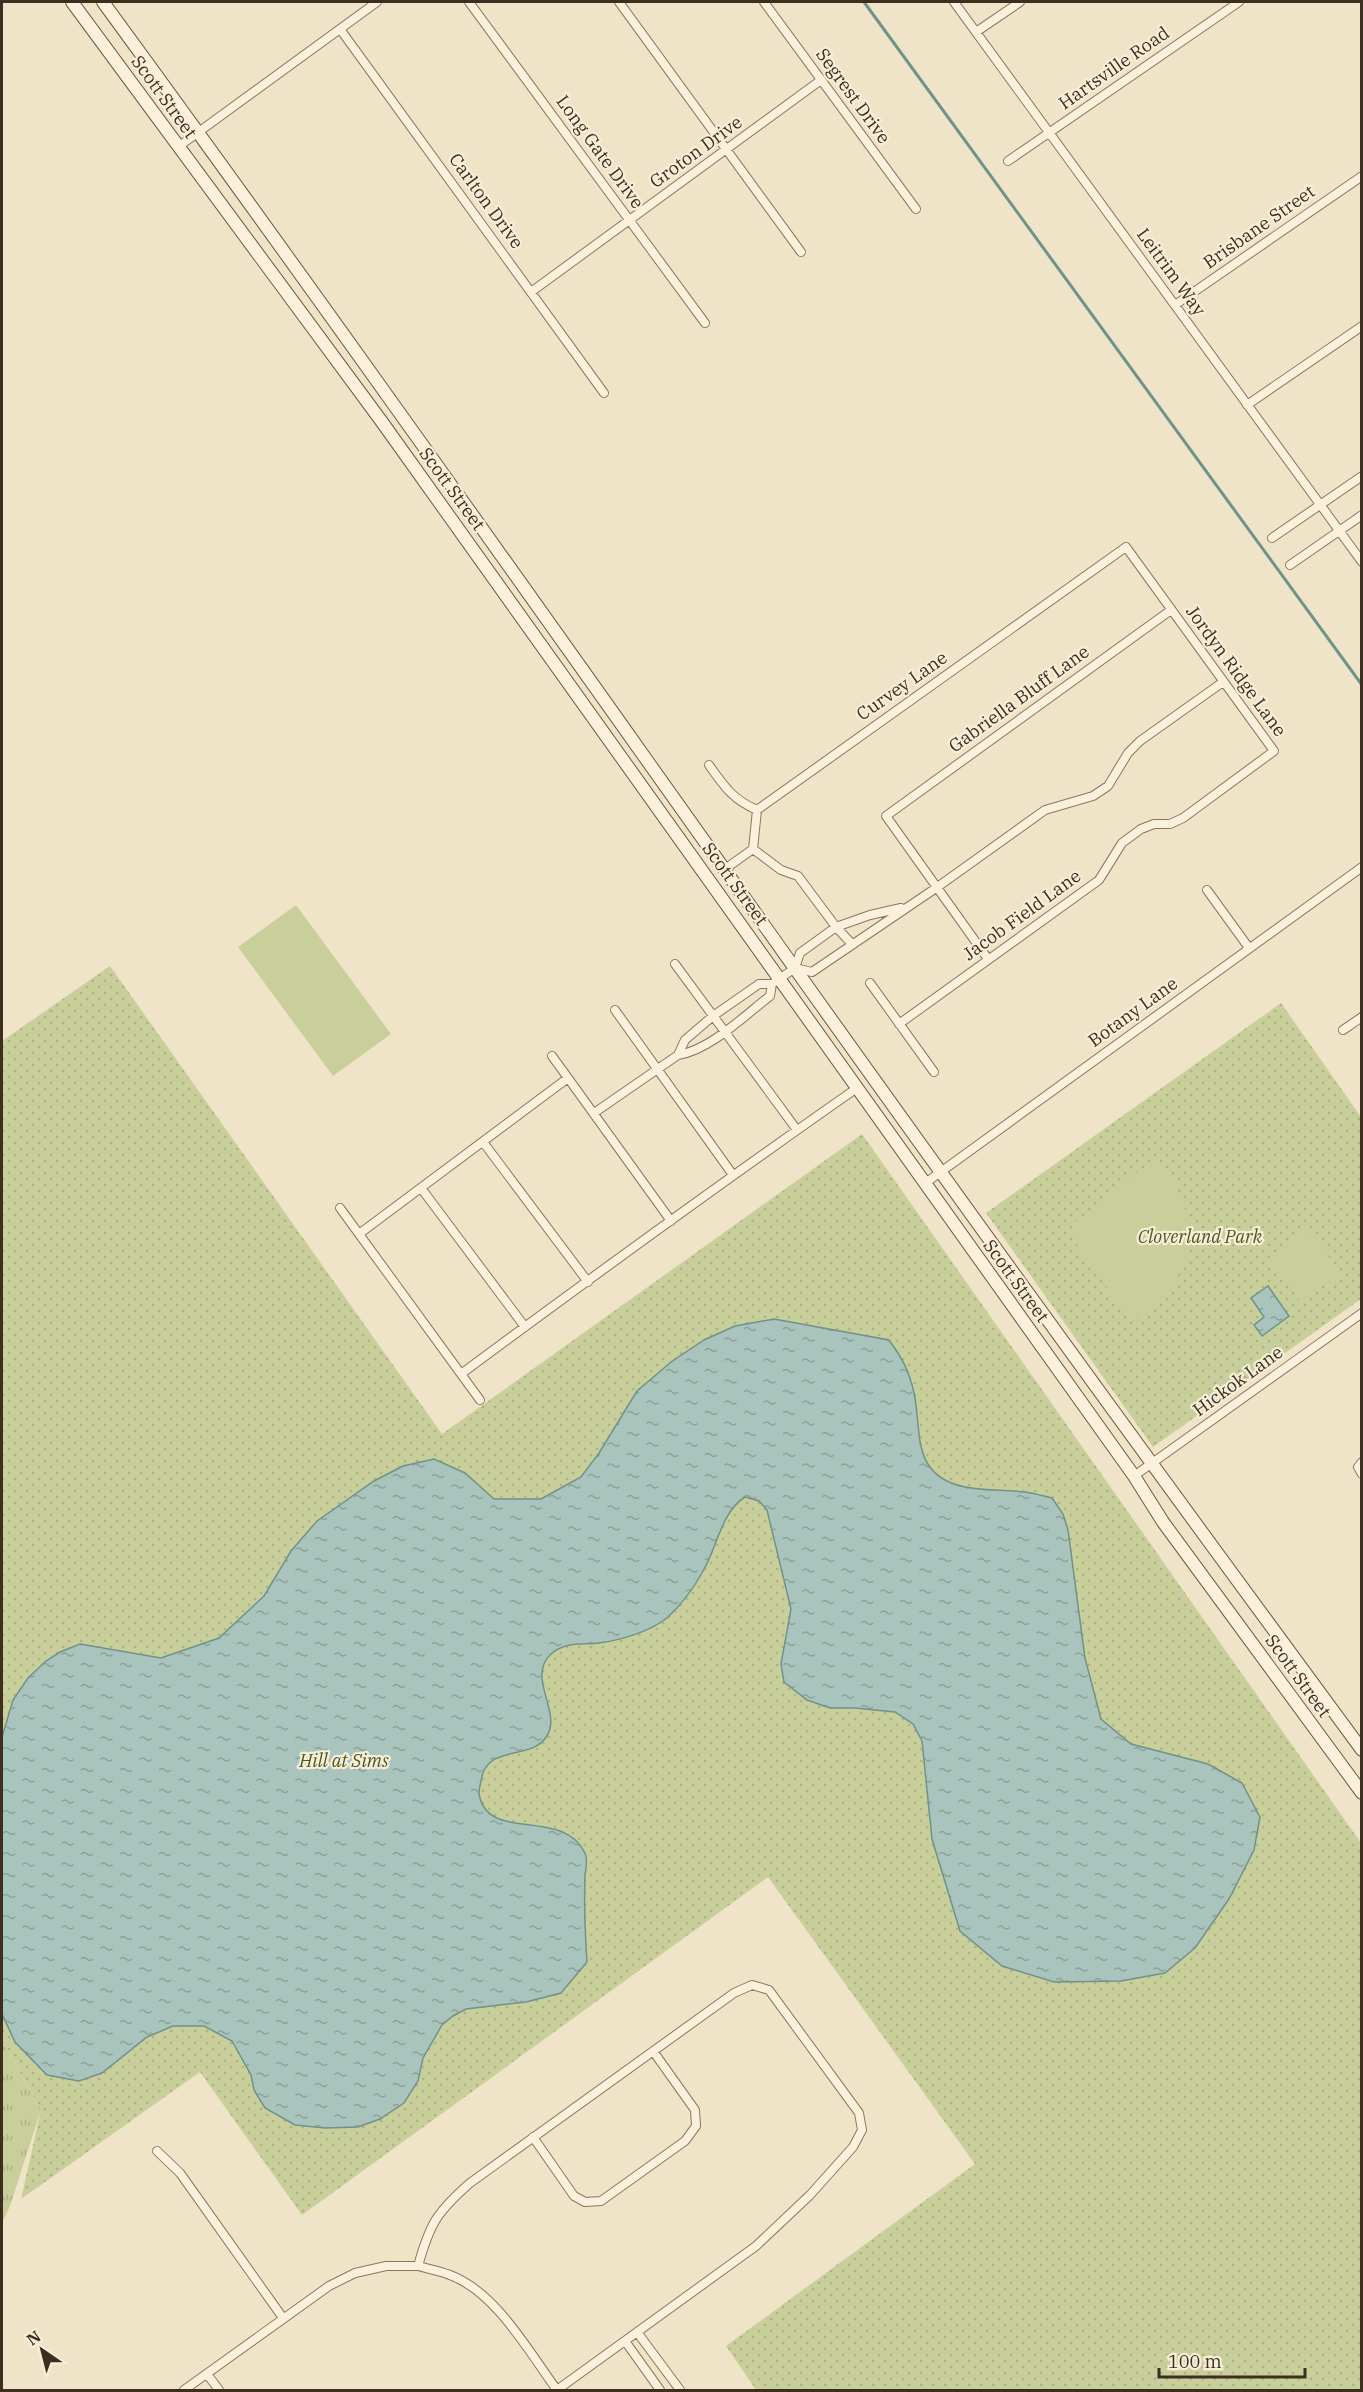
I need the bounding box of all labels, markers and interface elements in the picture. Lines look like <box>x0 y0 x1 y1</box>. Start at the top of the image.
street label: Hartsville Road <box>1054 21 1174 114</box>
street label: Segrest Drive <box>811 44 896 148</box>
street label: Scott Street <box>127 51 202 143</box>
street label: Long Gate Drive <box>552 90 649 213</box>
street label: Groton Drive <box>645 110 746 193</box>
street label: Carlton Drive <box>444 149 529 253</box>
street label: Brisbane Street <box>1198 180 1319 274</box>
street label: Leitrim Way <box>1132 223 1211 320</box>
street label: Scott Street <box>415 443 490 535</box>
street label: Jordyn Ridge Lane <box>1181 601 1292 741</box>
street label: Gabriella Bluff Lane <box>944 640 1094 757</box>
street label: Curvey Lane <box>852 646 952 725</box>
street label: Scott Street <box>698 838 773 930</box>
street label: Jacob Field Lane <box>958 864 1085 965</box>
street label: Botany Lane <box>1083 971 1182 1052</box>
park label: Cloverland Park <box>1138 1225 1263 1248</box>
street label: Scott Street <box>979 1235 1054 1327</box>
street label: Hickok Lane <box>1188 1340 1287 1421</box>
street label: Scott Street <box>1261 1630 1336 1722</box>
park label: Hill at Sims <box>298 1749 389 1772</box>
north arrow <box>12 2320 72 2380</box>
text: N <box>22 2326 44 2350</box>
scale bar <box>1159 2341 1304 2379</box>
text: 100 m <box>1168 2350 1222 2373</box>

